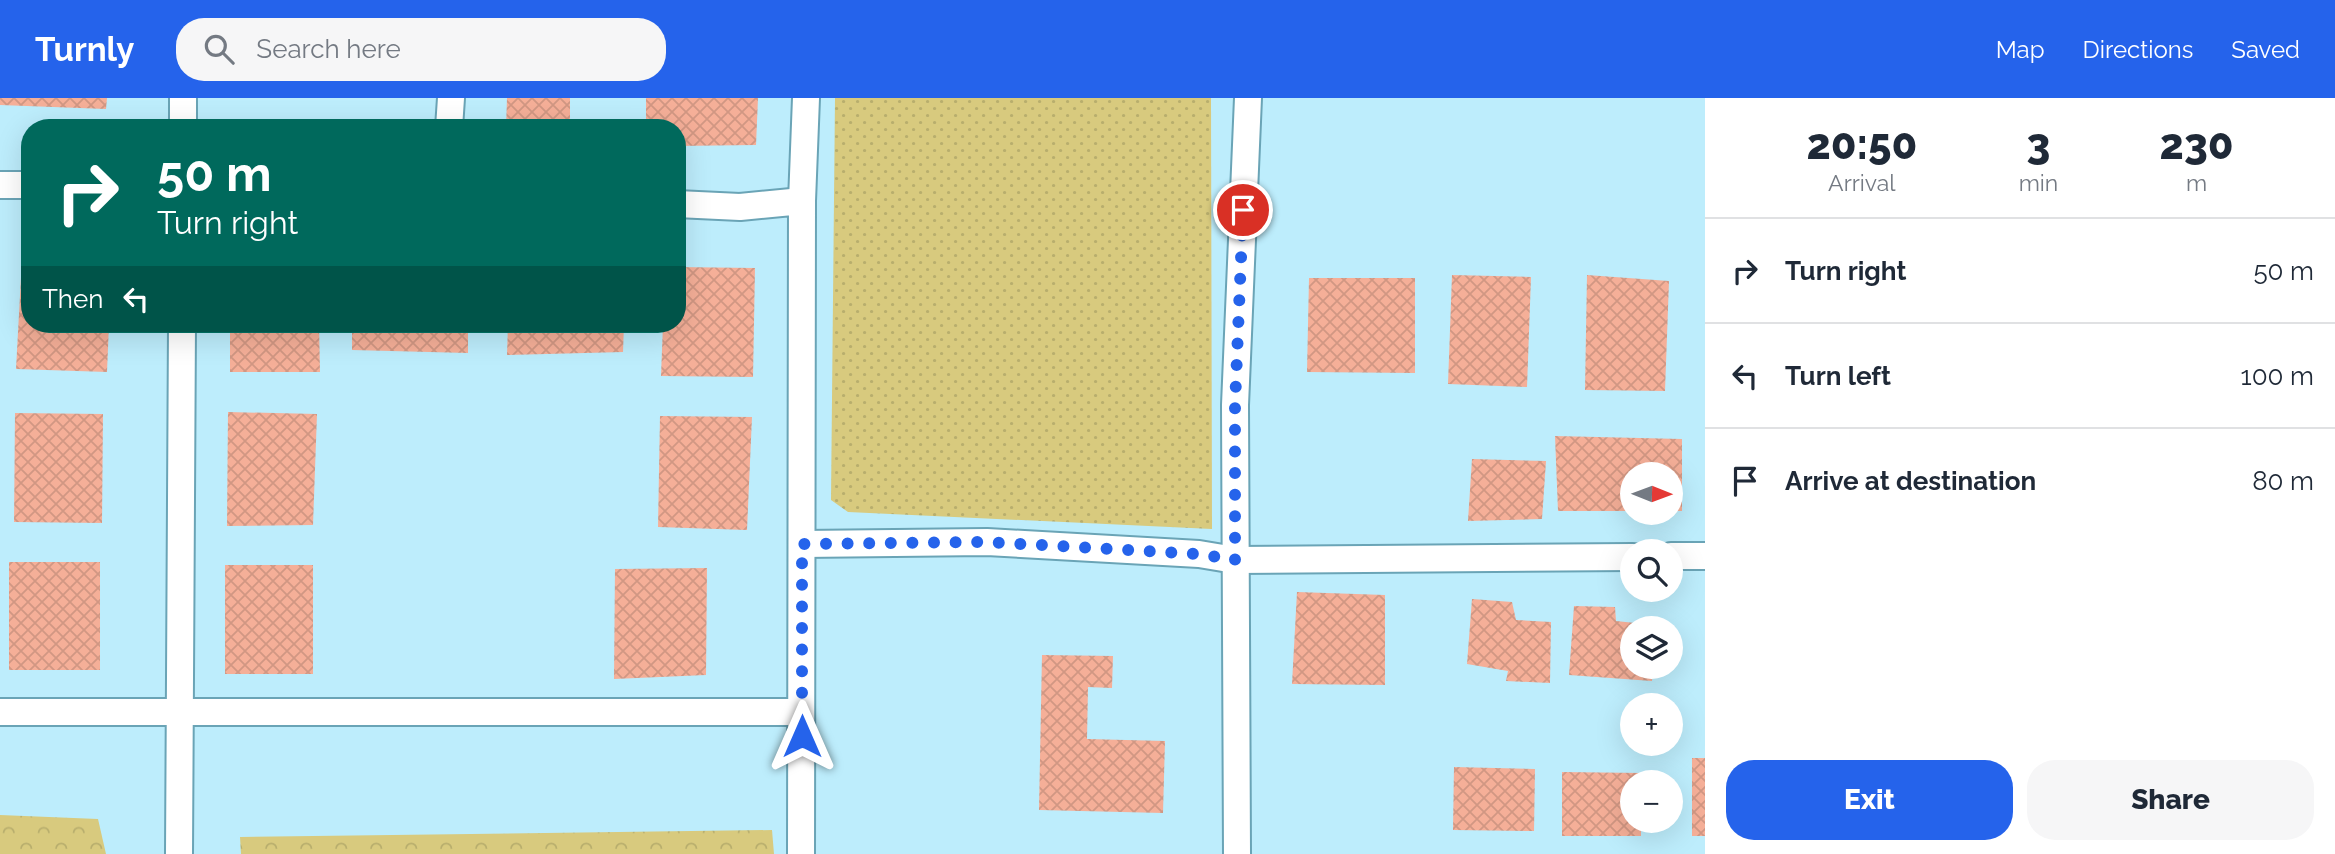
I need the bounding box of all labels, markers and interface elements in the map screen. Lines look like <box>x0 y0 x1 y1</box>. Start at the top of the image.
search box <box>176 18 666 81</box>
text: Turnly <box>35 30 134 69</box>
icon: search <box>200 30 238 68</box>
text: Search here <box>256 34 401 64</box>
text: Map <box>1996 35 2045 64</box>
text: Directions <box>2083 35 2193 64</box>
text: Saved <box>2231 35 2300 64</box>
text: 20:50 <box>1806 120 1917 169</box>
text: 3 <box>2026 120 2050 169</box>
text: 230 <box>2160 120 2234 169</box>
text: 50 m <box>157 145 272 202</box>
icon: right <box>42 147 133 238</box>
text: Arrival <box>1828 169 1896 196</box>
text: min <box>2019 169 2058 196</box>
text: m <box>2186 169 2207 196</box>
pin <box>1213 180 1273 240</box>
icon: arrive <box>1224 191 1262 229</box>
text: Turn right <box>157 204 298 241</box>
icon: right <box>1726 252 1764 290</box>
text: Turn right <box>1785 256 1906 286</box>
text: 50 m <box>2253 256 2314 286</box>
icon: left <box>117 280 155 318</box>
text: Then <box>42 284 103 314</box>
icon: left <box>1726 357 1764 395</box>
text: Turn left <box>1785 361 1891 391</box>
text: 100 m <box>2241 361 2314 391</box>
north arrow <box>1620 462 1684 525</box>
map controls <box>1620 462 1683 833</box>
icon: arrive <box>1726 462 1764 500</box>
text: Arrive at destination <box>1785 466 2036 496</box>
text: 80 m <box>2252 466 2314 496</box>
button: search <box>1620 539 1683 602</box>
button: layers <box>1620 616 1683 679</box>
button: + <box>1620 693 1683 756</box>
position arrow <box>765 699 839 773</box>
button: Exit <box>1726 760 2013 840</box>
button: Share <box>2027 760 2314 840</box>
button: − <box>1620 770 1683 833</box>

